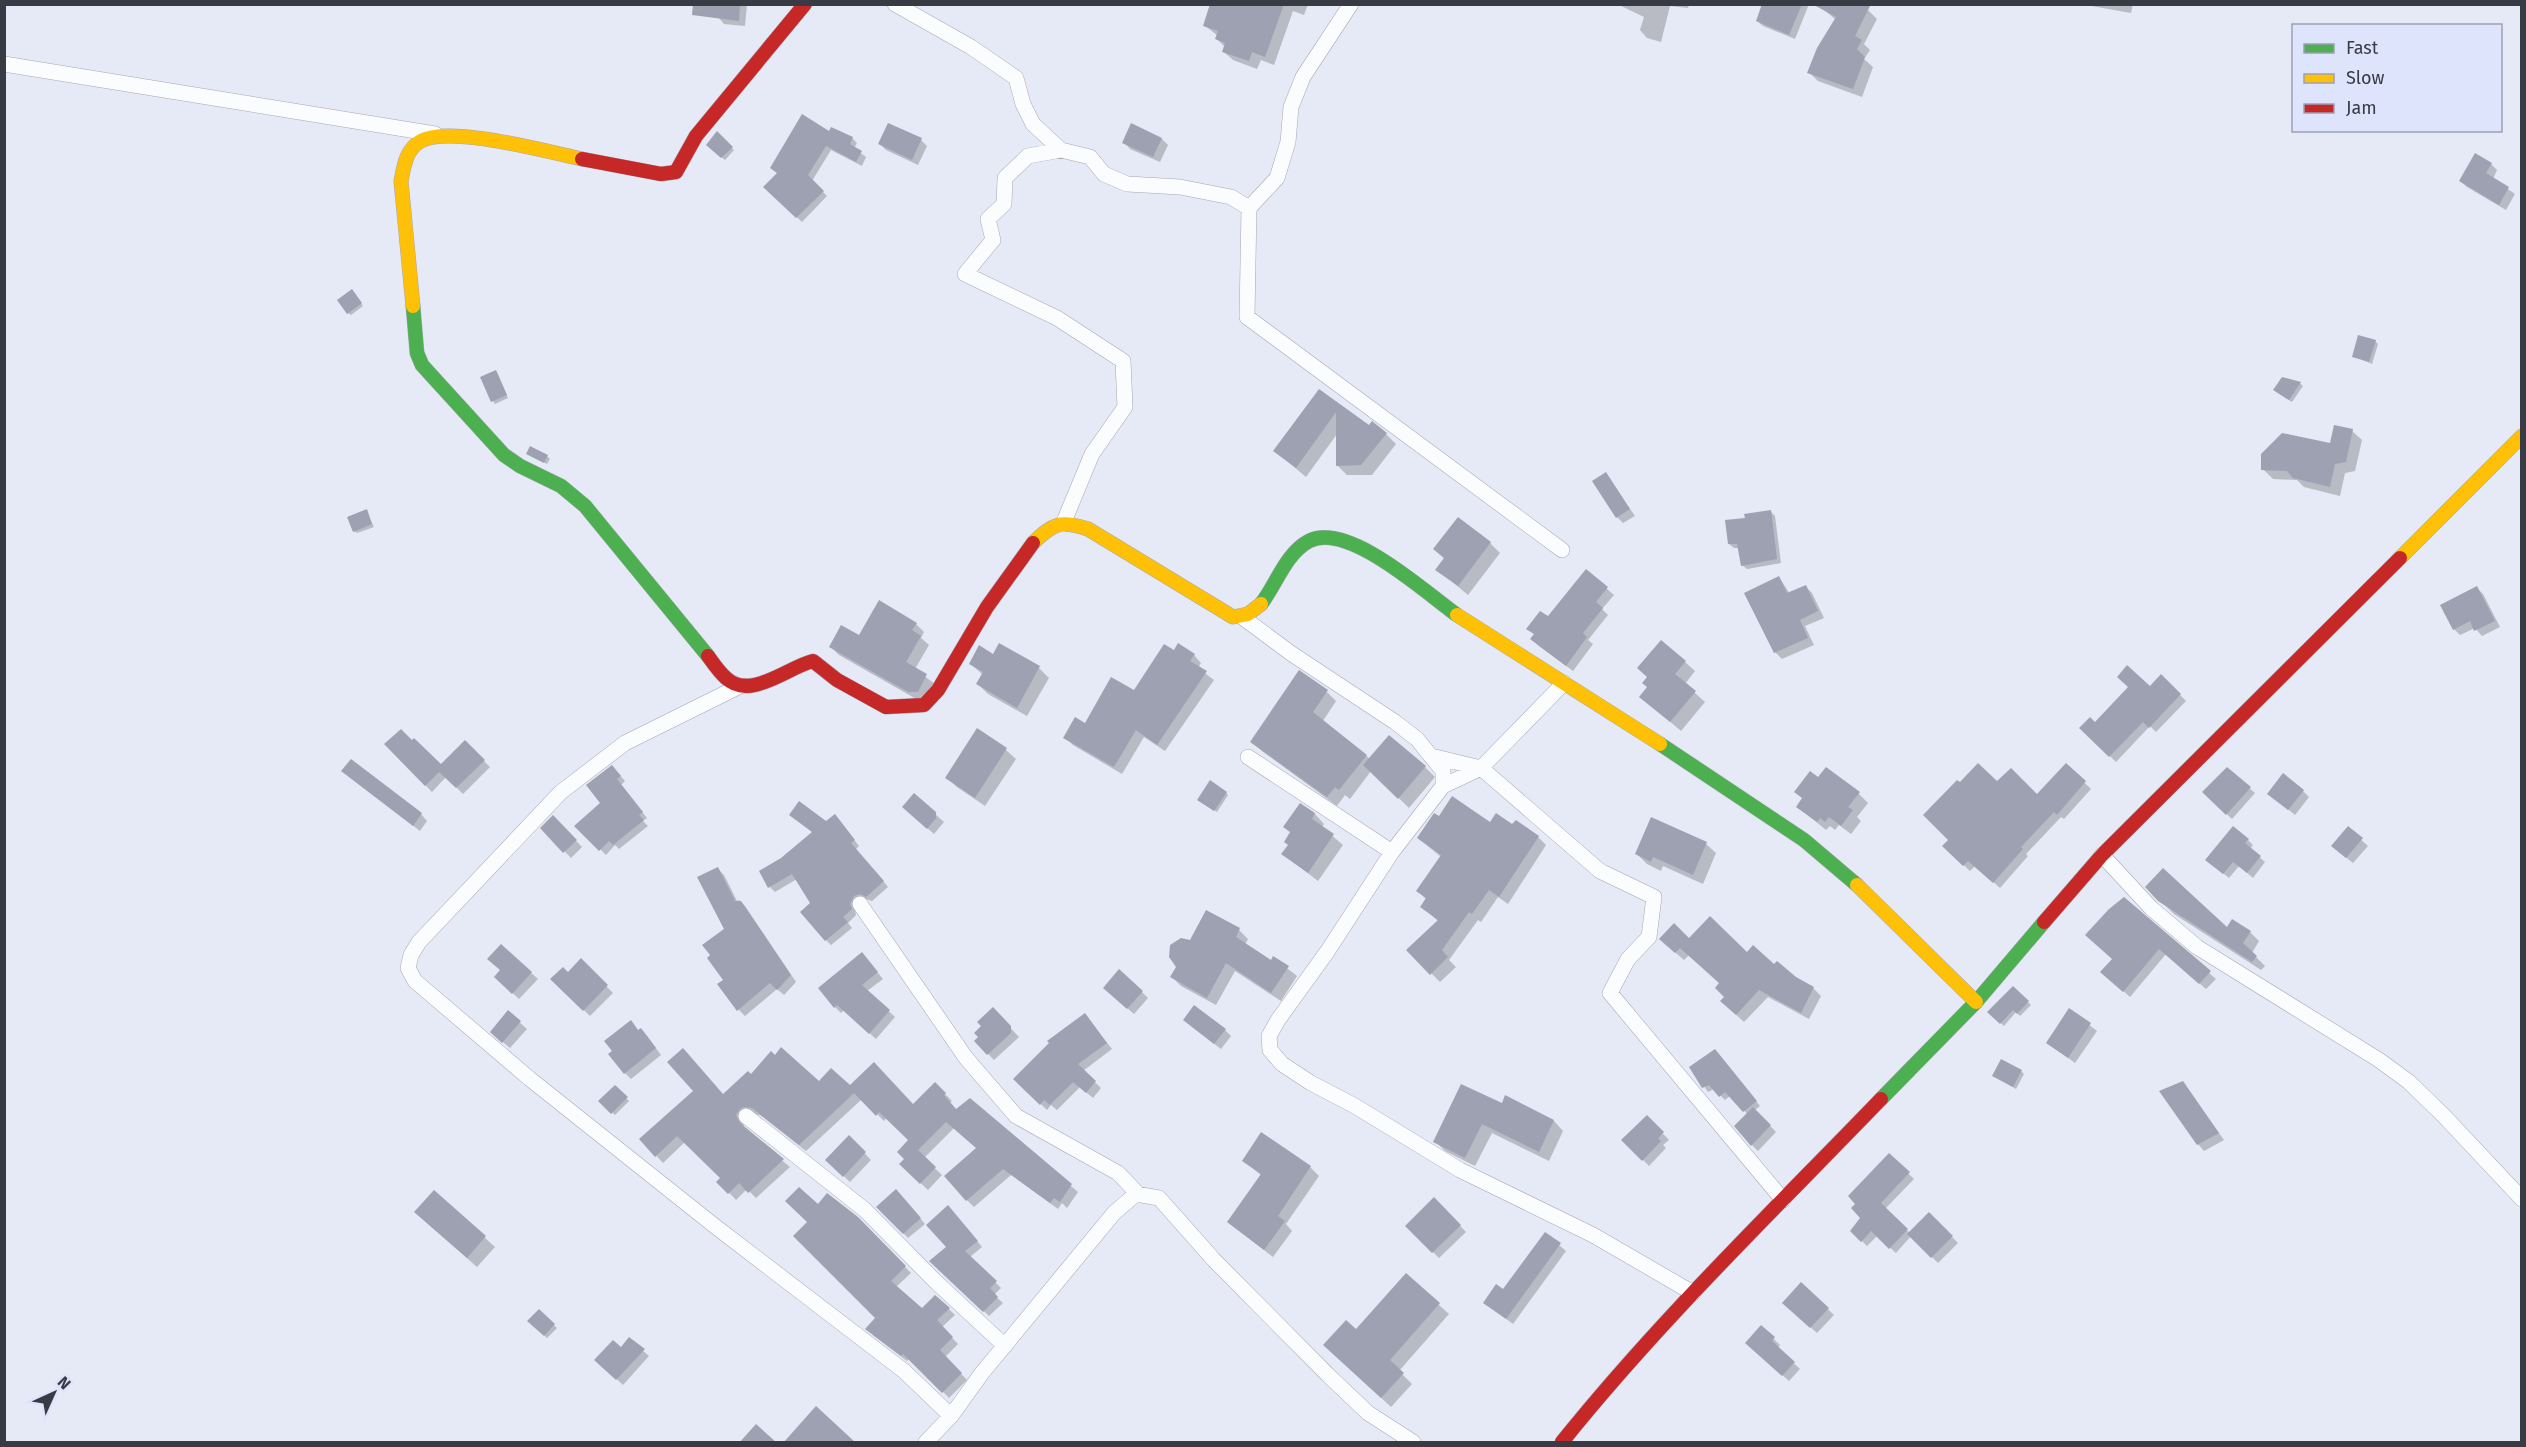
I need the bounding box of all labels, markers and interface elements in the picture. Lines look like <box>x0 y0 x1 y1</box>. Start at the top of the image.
legend <box>2292 24 2502 132</box>
text: Fast <box>2346 37 2379 59</box>
text: Slow <box>2346 67 2385 89</box>
text: Jam <box>2346 97 2377 119</box>
north arrow <box>24 1363 84 1423</box>
text: N <box>54 1372 75 1393</box>

